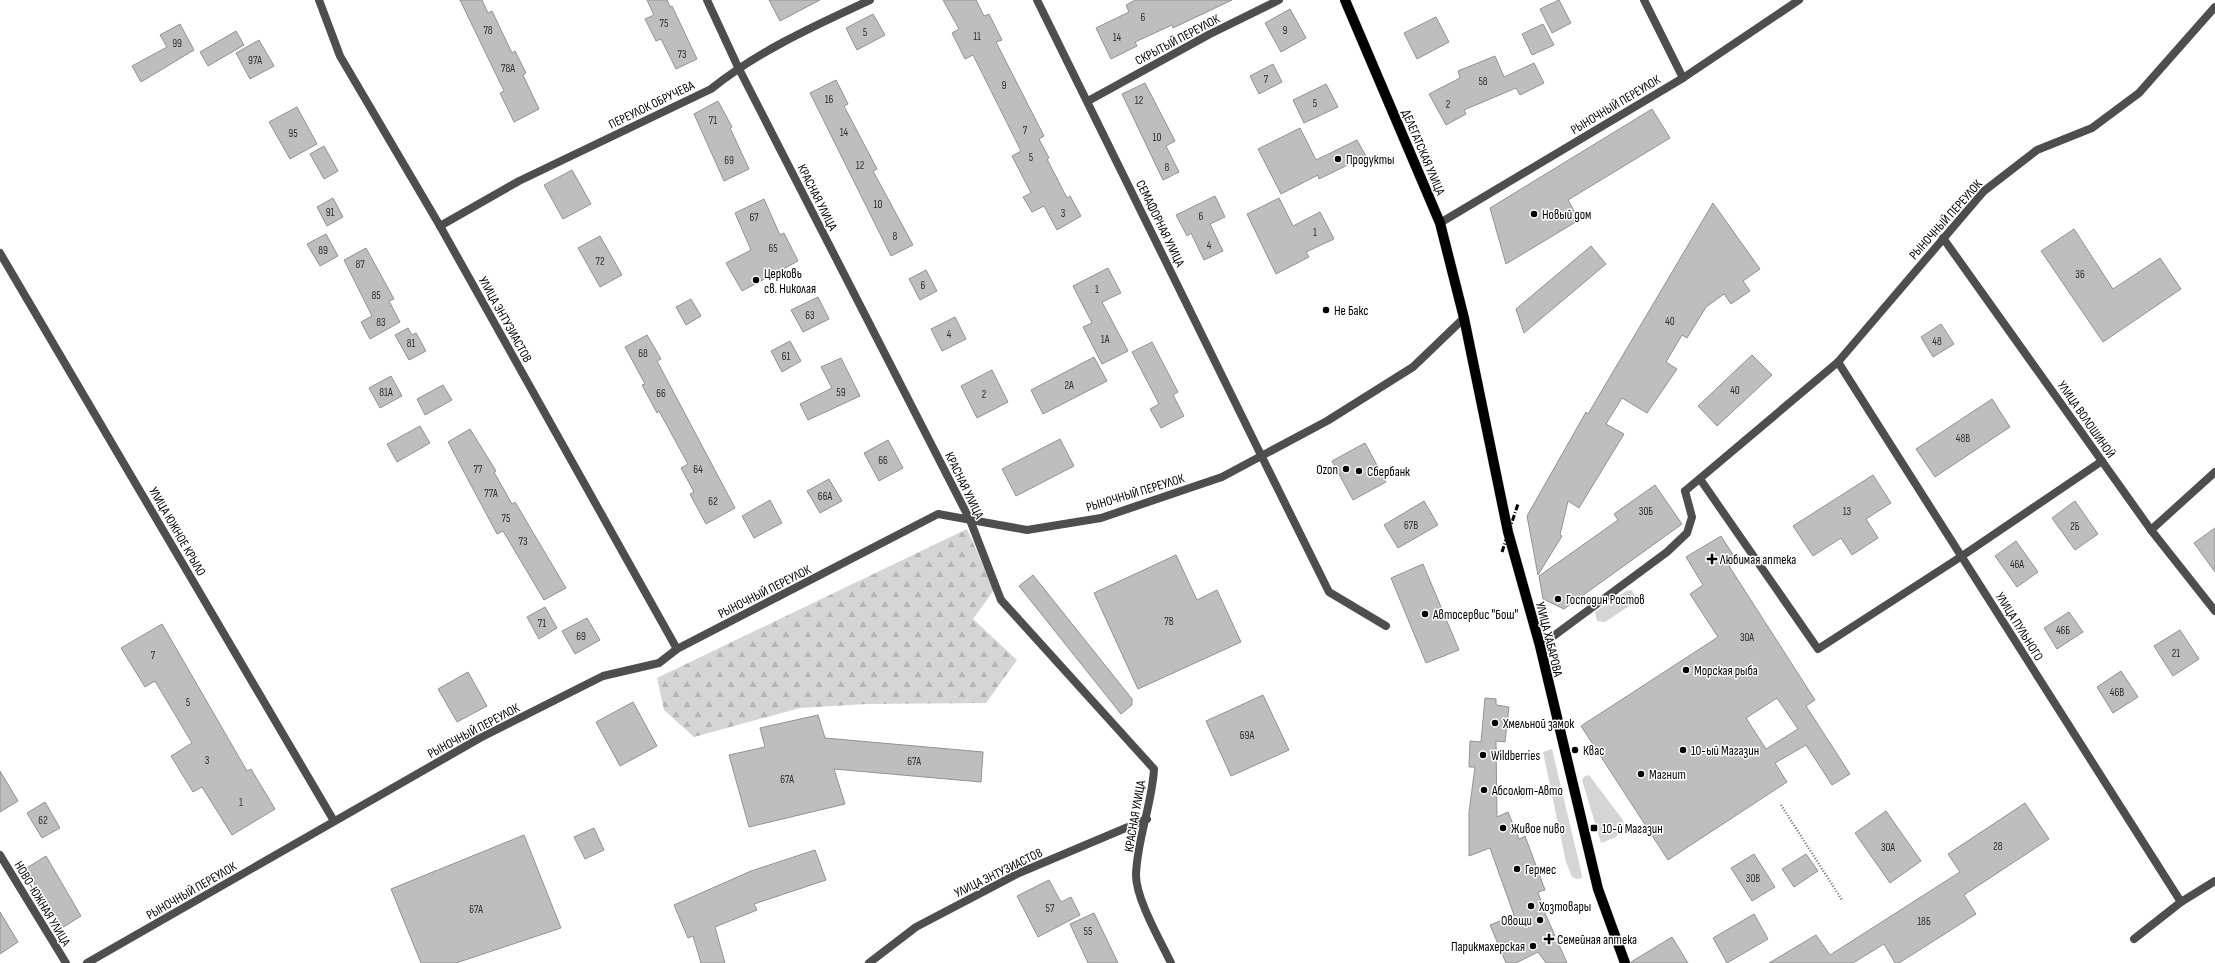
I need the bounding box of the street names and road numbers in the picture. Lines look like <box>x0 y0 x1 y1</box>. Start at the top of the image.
street label: СКРЫТЫЙ ПЕРЕУЛОК <box>1132 11 1223 69</box>
street label: РЫНОЧНЫЙ ПЕРЕУЛОК <box>1568 72 1663 138</box>
street label: ПЕРЕУЛОК ОБРУЧЕВА <box>606 77 697 133</box>
street label: ДЕЛЕГАТСКАЯ УЛИЦА <box>1398 107 1449 198</box>
street label: КРАСНАЯ УЛИЦА <box>794 162 841 234</box>
street label: РЫНОЧНЫЙ ПЕРЕУЛОК <box>1906 176 1986 263</box>
street label: СЕМАФОРНАЯ УЛИЦА <box>1132 177 1188 270</box>
street label: УЛИЦА ЭНТУЗИАСТОВ <box>475 274 535 366</box>
street label: УЛИЦА ВОЛОШИНОЙ <box>2054 378 2119 461</box>
street label: КРАСНАЯ УЛИЦА <box>941 449 987 522</box>
street label: РЫНОЧНЫЙ ПЕРЕУЛОК <box>1084 470 1186 515</box>
street label: УЛИЦА ЮЖНОЕ КРЫЛО <box>145 484 209 579</box>
street label: РЫНОЧНЫЙ ПЕРЕУЛОК <box>715 562 814 622</box>
street label: УЛИЦА ПУЛЬНОГО <box>1992 589 2047 664</box>
street label: УЛИЦА ХАБАРОВА <box>1532 600 1566 679</box>
street label: РЫНОЧНЫЙ ПЕРЕУЛОК <box>425 700 522 762</box>
street label: КРАСНАЯ УЛИЦА <box>1121 779 1149 853</box>
street label: УЛИЦА ЭНТУЗИАСТОВ <box>952 845 1045 901</box>
street label: НОВО-ЮЖНАЯ УЛИЦА <box>10 858 74 949</box>
street label: РЫНОЧНЫЙ ПЕРЕУЛОК <box>143 858 240 923</box>

